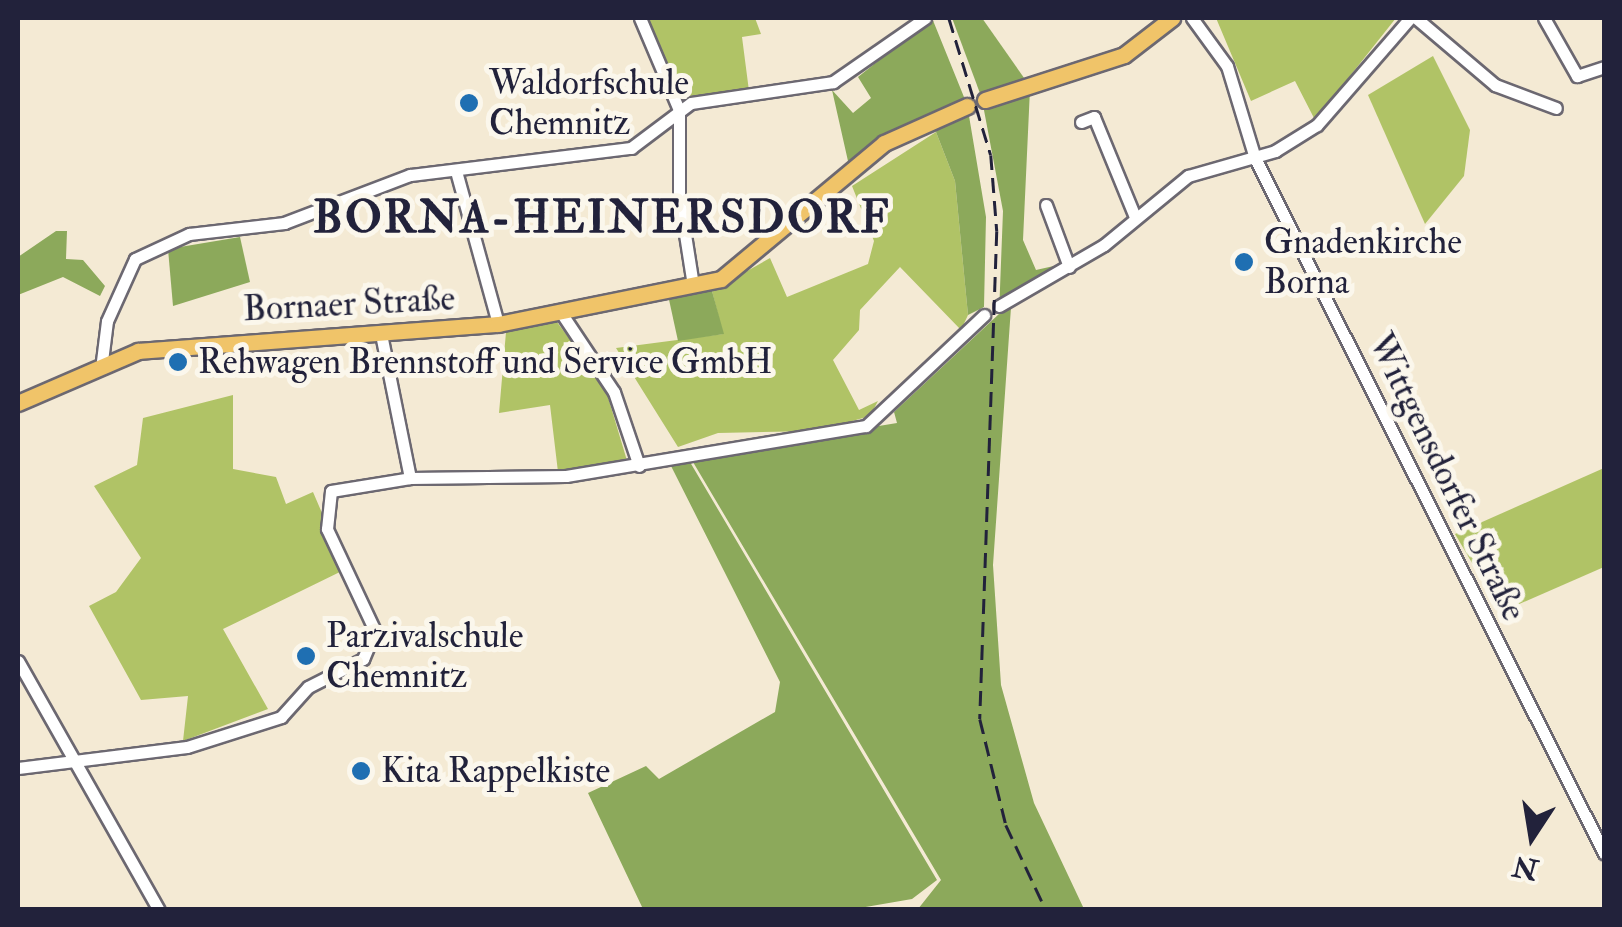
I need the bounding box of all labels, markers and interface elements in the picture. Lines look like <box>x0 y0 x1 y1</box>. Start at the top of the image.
place label: Waldorfschule Chemnitz <box>489 62 689 144</box>
marker: Waldorfschule Chemnitz <box>458 92 480 114</box>
district label: BORNA-HEINERSDORF <box>313 192 891 246</box>
place label: Gnadenkirche Borna <box>1264 221 1462 303</box>
marker: Gnadenkirche Borna <box>1233 251 1255 273</box>
street label: Bornaer Straße <box>242 277 456 331</box>
street label: Wittgensdorfer Straße <box>1359 327 1535 627</box>
place label: Rehwagen Brennstoff und Service GmbH <box>198 341 772 383</box>
marker: Rehwagen Brennstoff und Service GmbH <box>167 351 189 373</box>
place label: Parzivalschule Chemnitz <box>326 615 523 697</box>
marker: Parzivalschule Chemnitz <box>295 645 317 667</box>
place label: Kita Rappelkiste <box>381 750 610 792</box>
marker: Kita Rappelkiste <box>350 760 372 782</box>
north arrow <box>1482 787 1582 887</box>
text: N <box>1510 847 1542 887</box>

